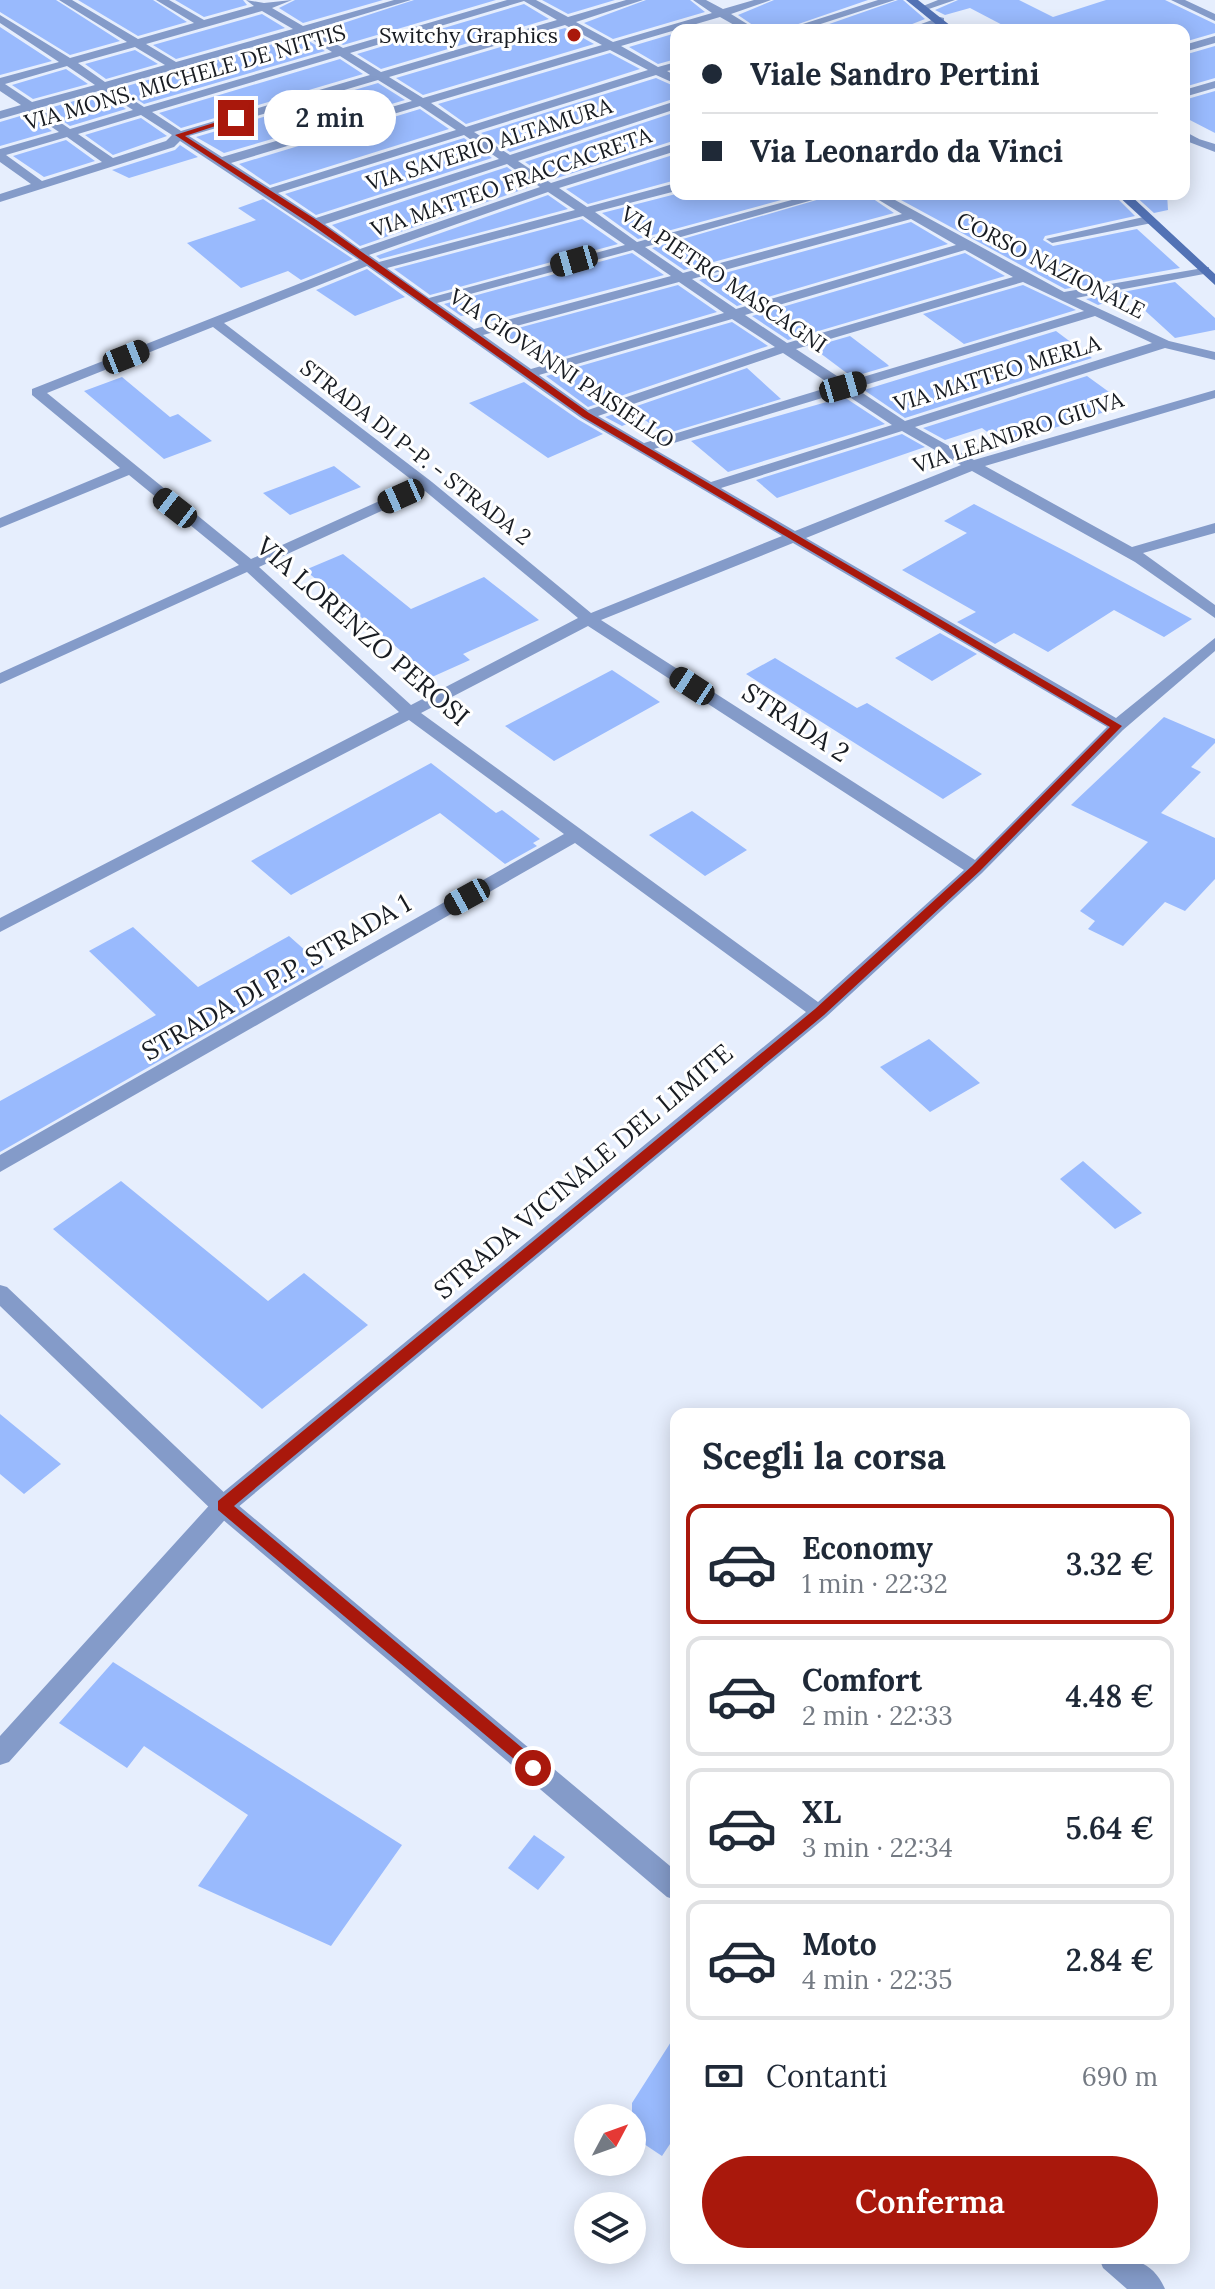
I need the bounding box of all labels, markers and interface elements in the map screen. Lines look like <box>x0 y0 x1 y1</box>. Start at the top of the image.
street label: VIA MONS. MICHELE DE NITTIS <box>20 18 349 137</box>
place label: Switchy Graphics <box>379 21 558 49</box>
marker: Switchy Graphics <box>565 26 583 44</box>
text: Viale Sandro Pertini <box>750 55 1039 93</box>
callout: 2 min <box>264 90 396 146</box>
street label: VIA SAVERIO ALTAMURA <box>362 91 617 197</box>
route end <box>218 100 254 136</box>
text: 2 min <box>296 101 364 134</box>
street label: VIA MATTEO FRACCACRETA <box>366 120 656 244</box>
text: Via Leonardo da Vinci <box>750 132 1063 170</box>
street label: VIA PIETRO MASCAGNI <box>615 199 832 359</box>
street label: CORSO NAZIONALE <box>952 205 1150 325</box>
car <box>548 243 600 279</box>
street label: VIA GIOVANNI PAISIELLO <box>443 281 680 454</box>
street label: VIA MATTEO MERLA <box>889 328 1105 418</box>
car <box>99 337 153 377</box>
street label: STRADA DI P-P. - STRADA 2 <box>295 353 537 551</box>
car <box>817 369 869 405</box>
street label: VIA LEANDRO GIUVA <box>908 384 1128 480</box>
car <box>374 475 428 517</box>
car <box>149 484 201 532</box>
street label: VIA LORENZO PEROSI <box>249 529 476 733</box>
car <box>665 663 719 709</box>
street label: STRADA 2 <box>736 675 856 769</box>
car <box>440 875 494 919</box>
street label: STRADA DI P.P. STRADA 1 <box>135 886 417 1068</box>
street label: STRADA VICINALE DEL LIMITE <box>427 1036 739 1306</box>
text: Scegli la corsa <box>702 1433 946 1479</box>
icon: car <box>706 1528 778 1600</box>
text: Economy <box>802 1529 933 1567</box>
text: 3.32 € <box>1066 1545 1154 1583</box>
text: 1 min · 22:32 <box>802 1567 948 1600</box>
icon: car <box>706 1660 778 1732</box>
text: Comfort <box>802 1661 922 1699</box>
text: 4.48 € <box>1065 1677 1154 1715</box>
text: 2 min · 22:33 <box>802 1699 953 1732</box>
route start <box>515 1750 551 1786</box>
icon: car <box>706 1792 778 1864</box>
text: XL <box>802 1793 841 1831</box>
text: 5.64 € <box>1065 1809 1154 1847</box>
text: 3 min · 22:34 <box>802 1831 953 1864</box>
icon: car <box>706 1924 778 1996</box>
text: Moto <box>802 1925 877 1963</box>
text: 2.84 € <box>1066 1941 1154 1979</box>
text: 4 min · 22:35 <box>802 1963 953 1996</box>
icon: cash <box>702 2054 746 2098</box>
text: Contanti <box>766 2057 888 2095</box>
text: 690 m <box>1082 2060 1158 2093</box>
north arrow <box>574 2104 646 2176</box>
map controls <box>574 2104 646 2264</box>
button: Conferma <box>702 2156 1158 2248</box>
button: layers <box>574 2192 646 2264</box>

